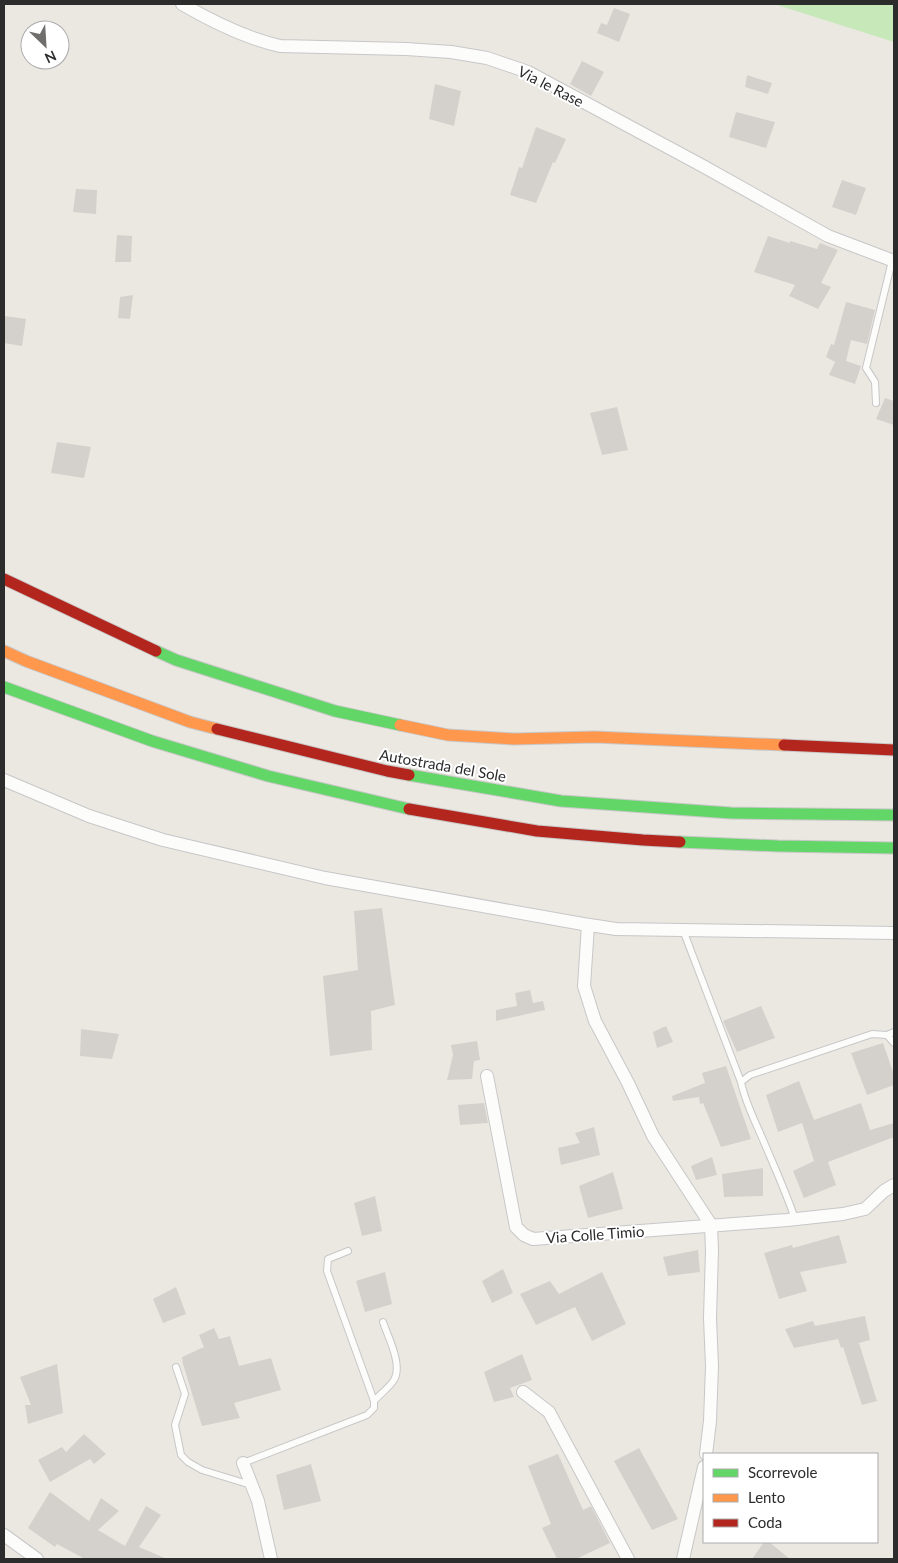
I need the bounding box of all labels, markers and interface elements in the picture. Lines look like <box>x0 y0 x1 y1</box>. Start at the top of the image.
north arrow <box>20 20 70 70</box>
text: N <box>42 47 59 67</box>
street label: Via le Rase <box>515 62 587 110</box>
street label: Autostrada del Sole <box>378 745 508 785</box>
street label: Via Colle Timio <box>545 1222 645 1246</box>
legend <box>703 1453 878 1543</box>
text: Scorrevole <box>748 1463 818 1481</box>
text: Lento <box>748 1488 785 1506</box>
text: Coda <box>748 1513 782 1531</box>

